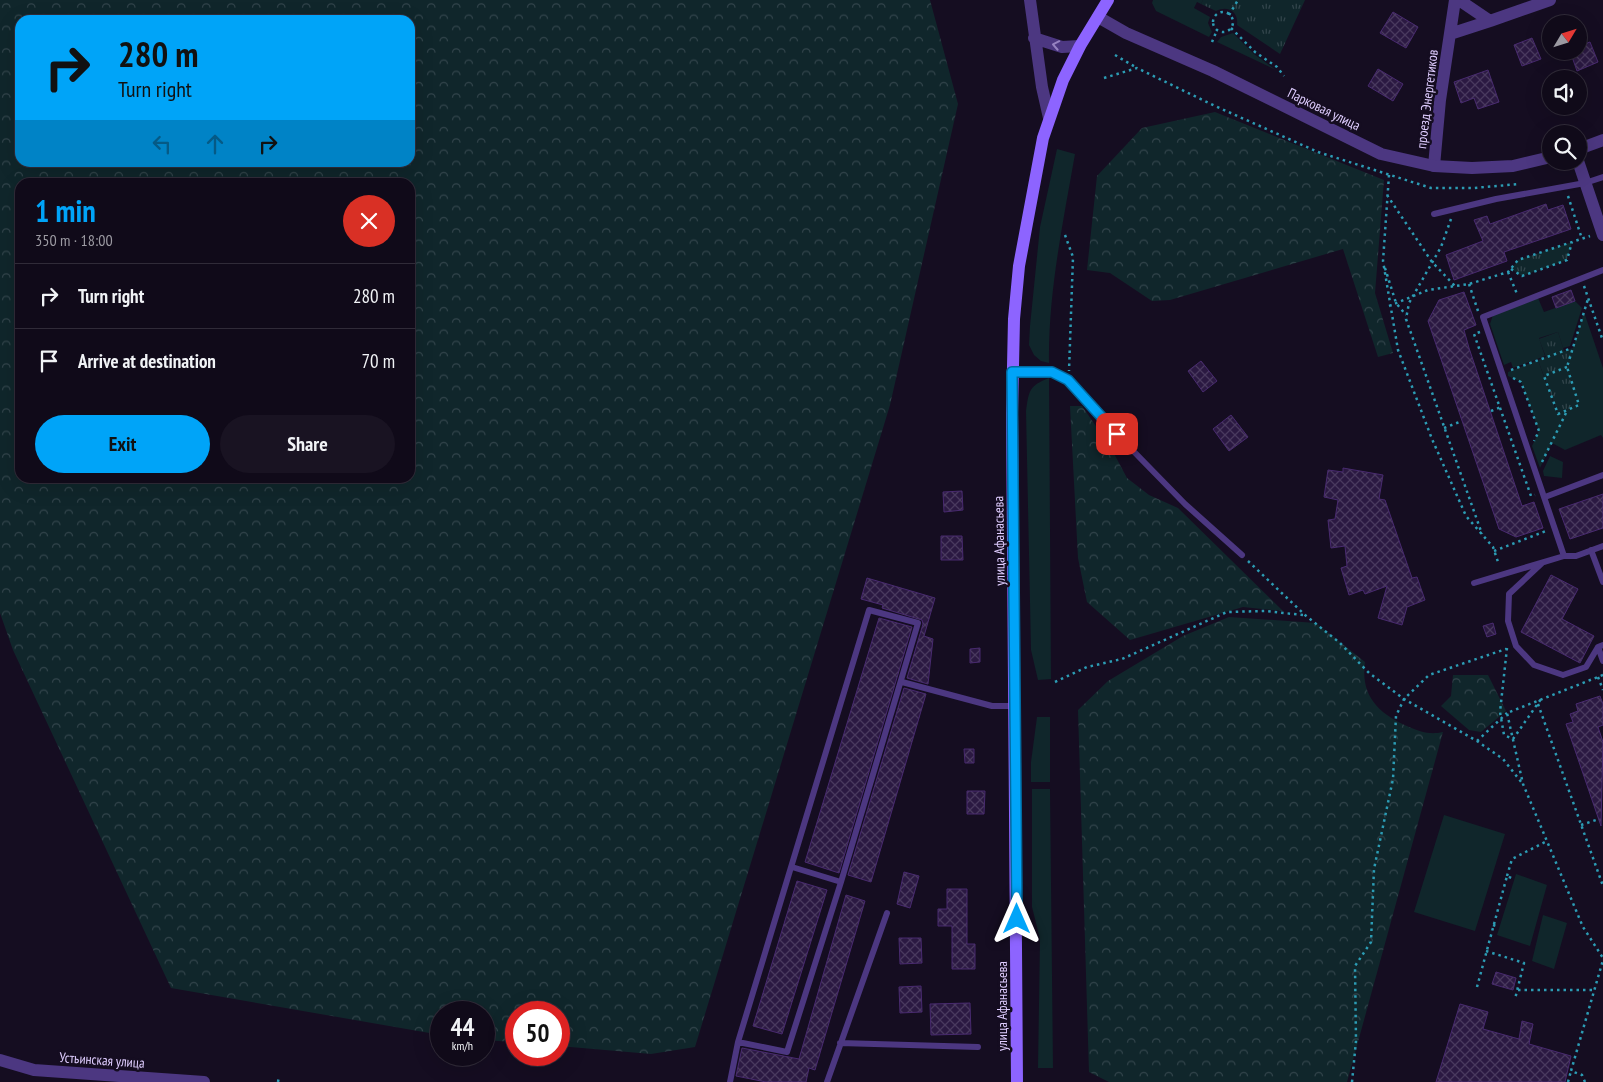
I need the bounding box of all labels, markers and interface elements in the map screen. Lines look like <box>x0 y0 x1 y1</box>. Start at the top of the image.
north arrow <box>1542 15 1588 60</box>
map controls <box>1542 15 1587 170</box>
text: 280 m <box>118 31 199 77</box>
icon: right <box>35 35 100 100</box>
one-way arrow <box>1051 41 1060 51</box>
street label: проезд Энергетиков <box>1412 48 1442 150</box>
button: sound <box>1542 70 1587 115</box>
text: Turn right <box>118 75 192 103</box>
street label: Парковая улица <box>1285 84 1363 134</box>
button: search <box>1542 125 1587 170</box>
icon: left <box>148 130 176 158</box>
icon: ahead <box>201 130 229 158</box>
icon: right <box>254 130 282 158</box>
text: 1 min <box>35 191 96 230</box>
button: close <box>343 195 395 247</box>
text: 350 m · 18:00 <box>35 230 113 250</box>
icon: right <box>35 282 63 310</box>
text: Turn right <box>78 284 144 308</box>
text: 280 m <box>353 284 395 308</box>
icon: arrive <box>35 347 63 375</box>
text: Arrive at destination <box>78 349 216 373</box>
text: 70 m <box>362 349 395 373</box>
pin <box>1096 413 1138 455</box>
button: Exit <box>35 415 210 473</box>
button: Share <box>220 415 395 473</box>
icon: arrive <box>1103 420 1131 448</box>
street label: улица Афанасьева <box>989 496 1009 586</box>
position arrow <box>990 892 1042 944</box>
street label: улица Афанасьева <box>993 961 1011 1051</box>
speed limit sign: 50 <box>505 1001 570 1066</box>
text: 44 <box>451 1011 474 1043</box>
text: km/h <box>452 1038 473 1053</box>
street label: Устьинская улица <box>59 1048 145 1072</box>

